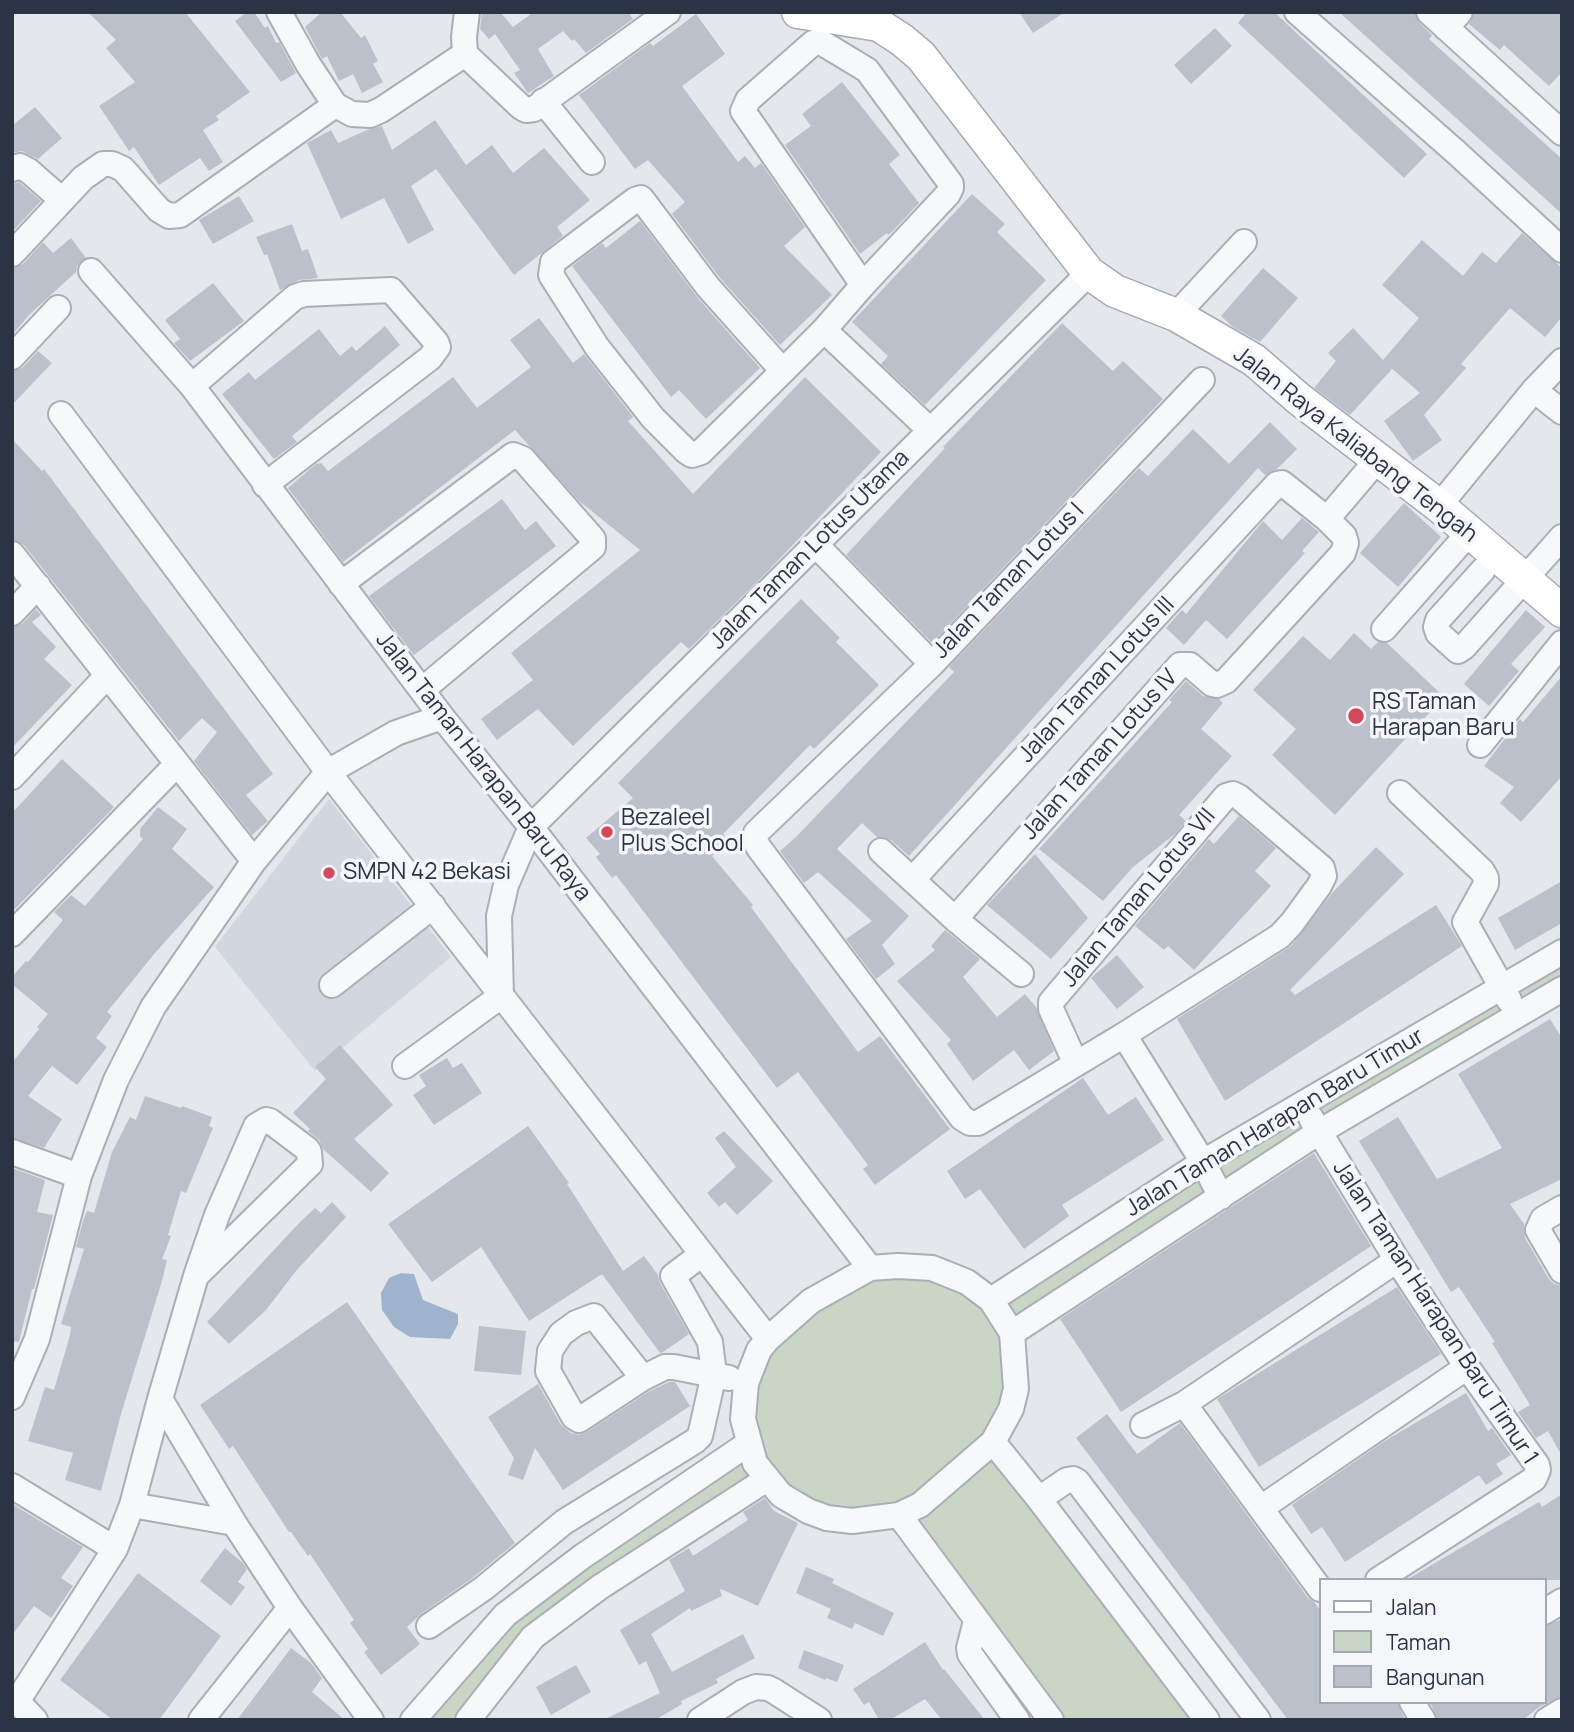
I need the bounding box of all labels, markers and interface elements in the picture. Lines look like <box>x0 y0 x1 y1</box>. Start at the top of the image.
street label: Jalan Raya Kaliabang Tengah <box>1227 341 1483 549</box>
street label: Jalan Taman Lotus Utama <box>705 445 915 655</box>
street label: Jalan Taman Lotus I <box>928 497 1090 665</box>
street label: Jalan Taman Lotus III <box>1013 591 1181 769</box>
street label: Jalan Taman Harapan Baru Raya <box>369 627 597 907</box>
street label: Jalan Taman Lotus IV <box>1016 664 1184 846</box>
place label: RS Taman Harapan Baru <box>1372 689 1515 743</box>
marker: RS Taman Harapan Baru <box>1346 706 1366 726</box>
street label: Jalan Taman Lotus VII <box>1056 803 1222 993</box>
place label: Bezaleel Plus School <box>621 805 744 859</box>
marker: Bezaleel Plus School <box>599 824 615 840</box>
place label: SMPN 42 Bekasi <box>343 859 511 887</box>
marker: SMPN 42 Bekasi <box>321 865 337 881</box>
street label: Jalan Taman Harapan Baru Timur <box>1121 1023 1429 1223</box>
street label: Jalan Taman Harapan Baru Timur 1 <box>1326 1156 1544 1470</box>
legend <box>1318 1578 1546 1704</box>
text: Jalan <box>1386 1593 1436 1621</box>
text: Taman <box>1386 1628 1451 1656</box>
text: Bangunan <box>1386 1663 1485 1691</box>

